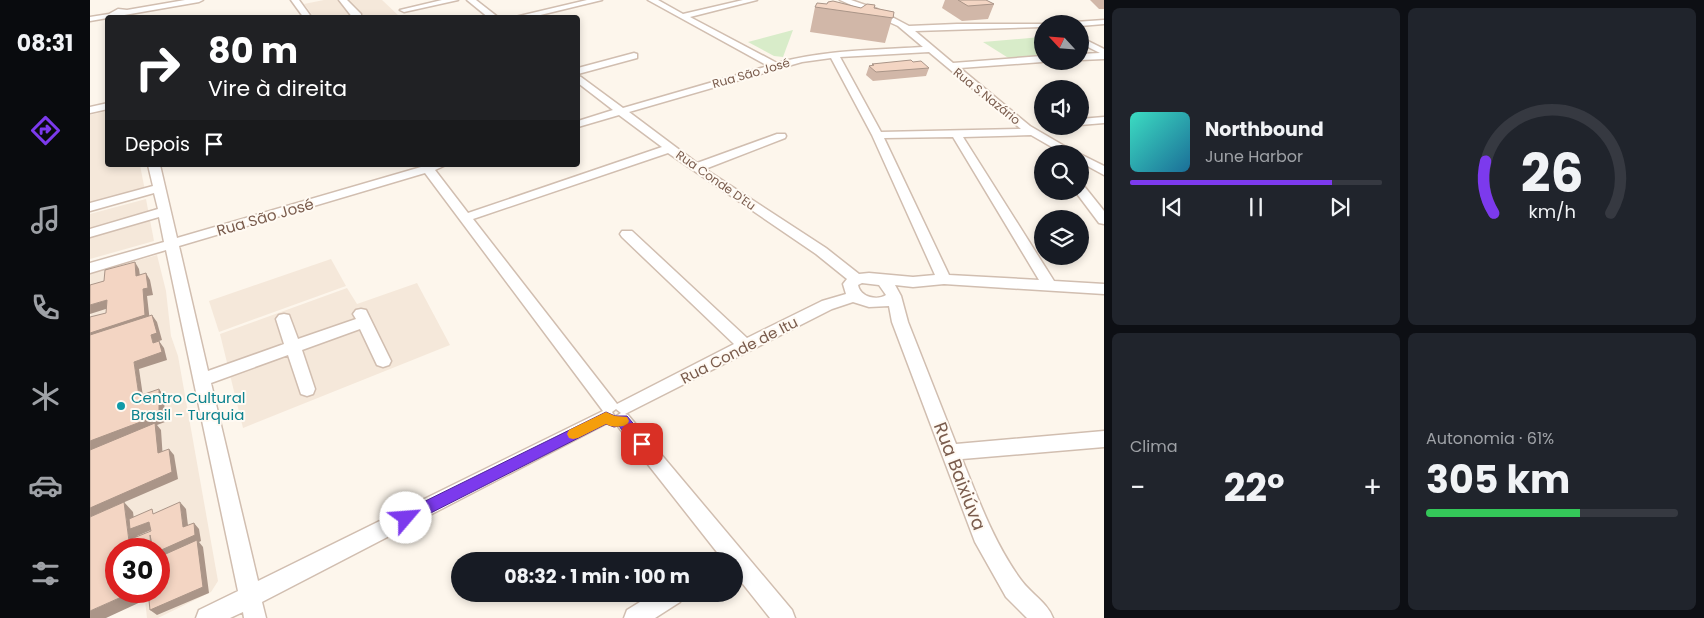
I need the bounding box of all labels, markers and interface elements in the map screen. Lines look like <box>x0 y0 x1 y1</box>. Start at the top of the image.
north arrow <box>1034 15 1089 70</box>
map controls <box>1034 15 1089 265</box>
text: 80 m <box>208 26 298 75</box>
text: 08:31 <box>17 28 73 59</box>
icon: right <box>125 35 190 100</box>
street label: Rua São José <box>710 54 792 92</box>
street label: Rua S Nazário <box>950 64 1024 129</box>
text: Vire à direita <box>208 73 347 104</box>
button: sound <box>1034 80 1089 135</box>
icon: directions <box>28 113 63 148</box>
text: Northbound <box>1205 116 1324 143</box>
icon: arrive <box>200 130 228 158</box>
text: Depois <box>125 131 190 158</box>
text: 26 <box>1521 137 1583 210</box>
button: search <box>1034 145 1089 200</box>
text: June Harbor <box>1205 145 1303 168</box>
street label: Rua Conde D'Eu <box>673 146 759 214</box>
street label: Rua São José <box>214 193 316 241</box>
icon: previous <box>1158 193 1186 221</box>
icon: pause <box>1242 193 1270 221</box>
icon: next <box>1326 193 1354 221</box>
text: km/h <box>1528 199 1576 224</box>
icon: music <box>28 202 63 237</box>
button: layers <box>1034 210 1089 265</box>
icon: phone <box>28 290 63 325</box>
street label: Rua Conde de Itu <box>677 311 801 389</box>
icon: climate <box>28 379 63 414</box>
place label: Centro Cultural Brasil - Turquia <box>131 387 246 425</box>
marker: Centro Cultural Brasil - Turquia <box>115 400 127 412</box>
street label: Rua Baixiúva <box>928 418 992 534</box>
pin <box>621 423 663 465</box>
text: Autonomia · 61% <box>1426 427 1554 450</box>
icon: arrive <box>628 430 656 458</box>
text: Clima <box>1130 435 1178 458</box>
text: 305 km <box>1426 453 1570 506</box>
text: 22° <box>1224 461 1285 514</box>
icon: car <box>28 468 63 503</box>
text: − <box>1130 468 1145 507</box>
text: + <box>1363 468 1382 507</box>
position arrow <box>379 491 431 543</box>
speed limit sign: 30 <box>105 538 170 603</box>
icon: filters <box>28 556 63 591</box>
text: 08:32 · 1 min · 100 m <box>504 563 690 590</box>

